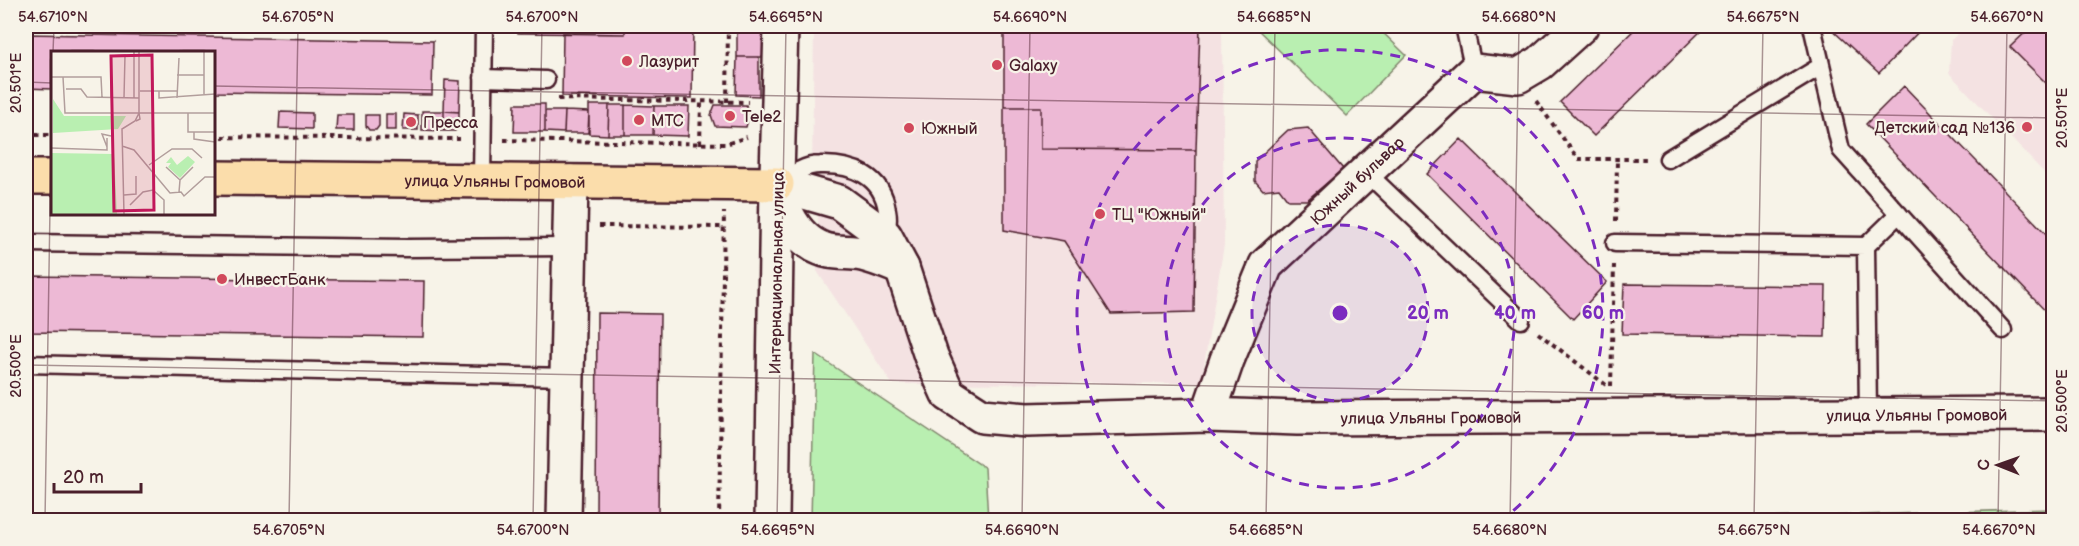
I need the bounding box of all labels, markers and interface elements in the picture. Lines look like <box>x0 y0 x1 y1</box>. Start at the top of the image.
text: 54.6710°N <box>18 8 88 27</box>
text: 54.6705°N <box>262 8 334 27</box>
text: 54.6700°N <box>505 8 579 27</box>
text: 54.6695°N <box>749 8 823 27</box>
text: 54.6690°N <box>993 8 1067 27</box>
text: 54.6685°N <box>1237 8 1311 27</box>
text: 54.6680°N <box>1482 8 1556 27</box>
text: 54.6675°N <box>1727 8 1799 27</box>
text: 54.6670°N <box>1970 8 2044 27</box>
inset map <box>51 51 214 214</box>
text: 20.501°E <box>7 53 26 113</box>
place label: Лазурит <box>638 53 700 72</box>
marker: Лазурит <box>620 54 634 68</box>
place label: Galaxy <box>1009 57 1058 76</box>
marker: Galaxy <box>990 58 1004 72</box>
text: 20.501°E <box>2053 88 2072 148</box>
place label: Tele2 <box>742 108 782 127</box>
marker: Tele2 <box>723 109 737 123</box>
place label: МТС <box>651 112 684 131</box>
marker: МТС <box>632 113 646 127</box>
place label: Пресса <box>423 114 479 133</box>
marker: Пресса <box>404 115 418 129</box>
place label: Детский сад №136 <box>1875 119 2015 138</box>
place label: Южный <box>921 120 978 139</box>
marker: Детский сад №136 <box>2020 120 2034 134</box>
marker: Южный <box>902 121 916 135</box>
street label: Южный бульвар <box>1307 133 1408 230</box>
street label: Интернациональная улица <box>766 171 789 375</box>
street label: улица Ульяны Громовой <box>404 172 586 193</box>
place label: ТЦ "Южный" <box>1112 206 1206 225</box>
marker: ТЦ "Южный" <box>1093 207 1107 221</box>
place label: ИнвестБанк <box>234 271 326 290</box>
marker: ИнвестБанк <box>215 272 229 286</box>
centre of rings <box>1330 303 1350 323</box>
text: 20 m <box>1407 303 1449 324</box>
text: 40 m <box>1494 303 1536 324</box>
text: 60 m <box>1582 303 1624 324</box>
text: 20.500°E <box>7 334 26 398</box>
text: 20.500°E <box>2053 369 2072 433</box>
street label: улица Ульяны Громовой <box>1826 406 2007 426</box>
street label: улица Ульяны Громовой <box>1340 409 1521 429</box>
north arrow <box>1968 435 2028 495</box>
scale bar <box>54 456 141 494</box>
text: С <box>1975 459 1994 470</box>
text: 20 m <box>63 467 104 488</box>
text: 54.6705°N <box>253 521 325 540</box>
text: 54.6700°N <box>496 521 570 540</box>
text: 54.6695°N <box>741 521 815 540</box>
text: 54.6690°N <box>985 521 1059 540</box>
text: 54.6685°N <box>1229 521 1303 540</box>
text: 54.6680°N <box>1473 521 1547 540</box>
text: 54.6675°N <box>1718 521 1790 540</box>
text: 54.6670°N <box>1962 521 2036 540</box>

